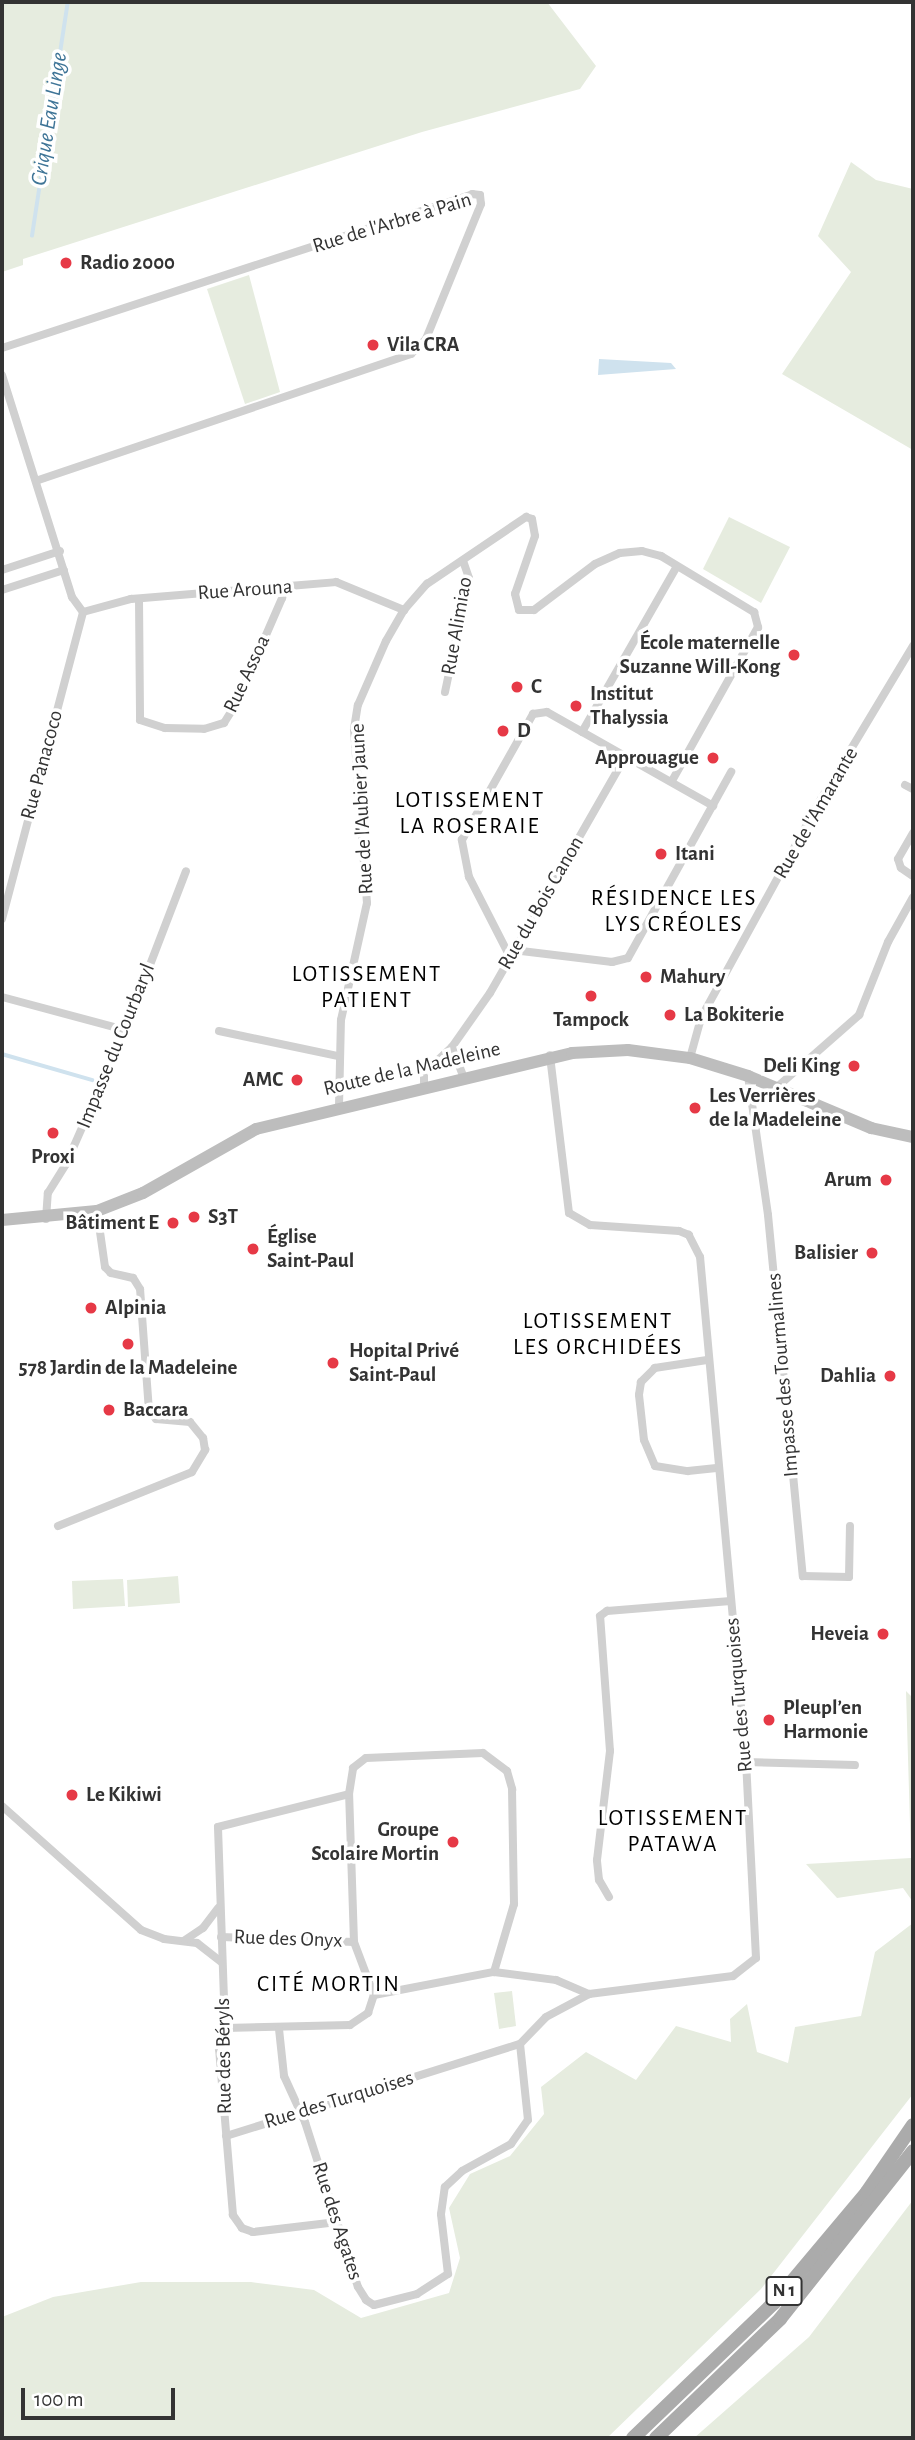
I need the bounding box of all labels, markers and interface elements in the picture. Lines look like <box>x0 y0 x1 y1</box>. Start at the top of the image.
water label: Crique Eau Linge <box>26 50 74 188</box>
street label: Rue de l'Arbre à Pain <box>309 187 475 259</box>
place label: Radio 2000 <box>80 250 175 276</box>
marker: Radio 2000 <box>58 255 74 271</box>
place label: Vila CRA <box>387 332 459 358</box>
marker: Vila CRA <box>365 337 381 353</box>
street label: Rue Arouna <box>197 574 293 606</box>
street label: Rue Alimiao <box>436 575 478 677</box>
place label: École maternelle Suzanne Will-Kong <box>620 630 780 680</box>
street label: Rue Assoa <box>218 631 276 717</box>
marker: École maternelle Suzanne Will-Kong <box>786 647 802 663</box>
place label: C <box>531 674 542 700</box>
marker: C <box>509 679 525 695</box>
place label: Institut Thalyssia <box>590 681 669 731</box>
marker: Institut Thalyssia <box>568 698 584 714</box>
street label: Rue Panacoco <box>15 708 69 822</box>
place label: D <box>517 718 531 744</box>
street label: Rue de l'Aubier Jaune <box>345 723 379 895</box>
marker: D <box>495 723 511 739</box>
street label: Rue de l'Amarante <box>768 743 864 883</box>
place label: Approuague <box>595 745 699 771</box>
marker: Approuague <box>705 750 721 766</box>
district label: LOTISSEMENT LA ROSERAIE <box>396 787 544 841</box>
street label: Rue du Bois Canon <box>493 832 589 974</box>
place label: Itani <box>675 841 715 867</box>
marker: Itani <box>653 846 669 862</box>
district label: RÉSIDENCE LES LYS CRÉOLES <box>592 885 756 939</box>
street label: Impasse du Courbaryl <box>71 960 161 1132</box>
district label: LOTISSEMENT PATIENT <box>293 961 441 1015</box>
place label: Mahury <box>660 964 725 990</box>
marker: Mahury <box>638 969 654 985</box>
marker: Tampock <box>583 988 599 1004</box>
place label: La Bokiterie <box>684 1002 784 1028</box>
place label: Tampock <box>553 1007 629 1033</box>
marker: La Bokiterie <box>662 1007 678 1023</box>
street label: Route de la Madeleine <box>321 1036 503 1102</box>
place label: Deli King <box>763 1053 840 1079</box>
marker: Deli King <box>846 1058 862 1074</box>
place label: AMC <box>243 1067 283 1093</box>
marker: AMC <box>289 1072 305 1088</box>
place label: Les Verrières de la Madeleine <box>709 1083 841 1133</box>
marker: Les Verrières de la Madeleine <box>687 1100 703 1116</box>
marker: Proxi <box>45 1125 61 1141</box>
place label: Proxi <box>31 1144 75 1170</box>
place label: Arum <box>824 1167 872 1193</box>
marker: Arum <box>878 1172 894 1188</box>
place label: S3T <box>208 1204 238 1230</box>
marker: S3T <box>186 1209 202 1225</box>
place label: Bâtiment E <box>65 1210 159 1236</box>
marker: Bâtiment E <box>165 1215 181 1231</box>
place label: Église Saint-Paul <box>267 1224 354 1274</box>
place label: Balisier <box>794 1240 858 1266</box>
marker: Église Saint-Paul <box>245 1241 261 1257</box>
marker: Balisier <box>864 1245 880 1261</box>
street label: Impasse des Tourmalines <box>762 1272 804 1478</box>
place label: Alpinia <box>105 1295 166 1321</box>
marker: Alpinia <box>83 1300 99 1316</box>
district label: LOTISSEMENT LES ORCHIDÉES <box>515 1308 681 1362</box>
marker: 578 Jardin de la Madeleine <box>120 1336 136 1352</box>
place label: Hopital Privé Saint-Paul <box>349 1338 459 1388</box>
marker: Hopital Privé Saint-Paul <box>323 1353 343 1373</box>
place label: 578 Jardin de la Madeleine <box>19 1355 237 1381</box>
place label: Dahlia <box>820 1363 876 1389</box>
marker: Dahlia <box>882 1368 898 1384</box>
place label: Baccara <box>123 1397 188 1423</box>
marker: Baccara <box>101 1402 117 1418</box>
street label: Rue des Turquoises <box>720 1617 758 1773</box>
place label: Heveia <box>810 1621 869 1647</box>
marker: Heveia <box>875 1626 891 1642</box>
place label: Pleupl’en Harmonie <box>783 1695 868 1745</box>
marker: Pleupl’en Harmonie <box>761 1712 777 1728</box>
place label: Le Kikiwi <box>86 1782 162 1808</box>
marker: Le Kikiwi <box>64 1787 80 1803</box>
district label: LOTISSEMENT PATAWA <box>599 1805 747 1859</box>
place label: Groupe Scolaire Mortin <box>311 1817 439 1867</box>
marker: Groupe Scolaire Mortin <box>445 1834 461 1850</box>
street label: Rue des Onyx <box>233 1925 343 1953</box>
district label: CITÉ MORTIN <box>258 1971 400 1999</box>
street label: Rue des Béryls <box>210 1998 238 2114</box>
street label: Rue des Turquoises <box>261 2065 417 2135</box>
street label: Rue des Agates <box>306 2159 368 2283</box>
road number: N 1 <box>765 2276 803 2306</box>
scale bar <box>24 2374 178 2418</box>
text: 100 m <box>34 2389 84 2410</box>

